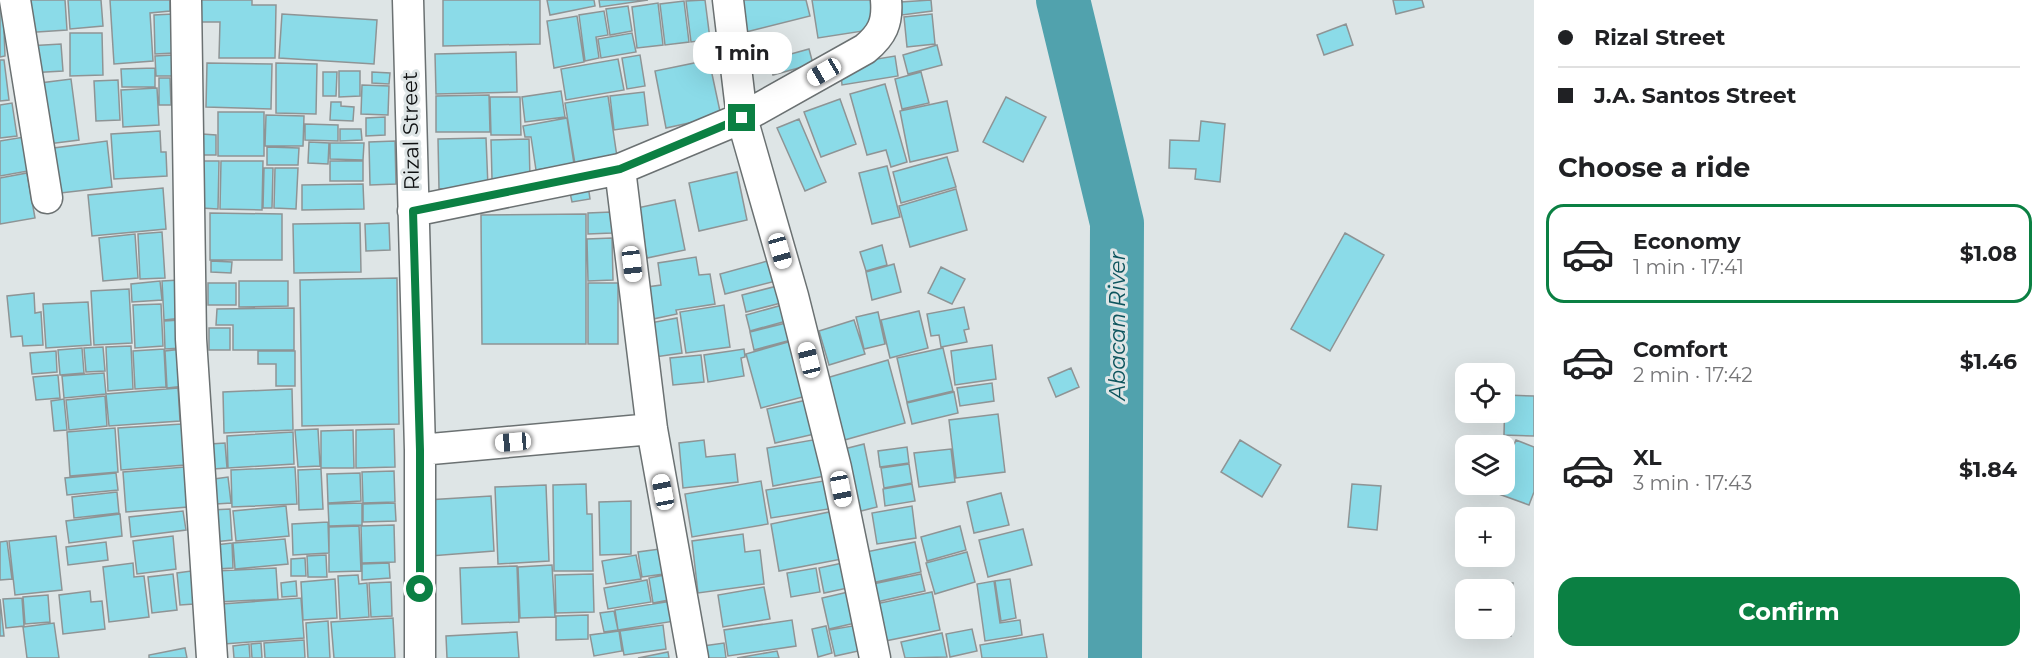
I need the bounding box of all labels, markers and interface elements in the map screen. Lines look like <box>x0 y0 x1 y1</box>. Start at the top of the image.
text: Rizal Street <box>1594 24 1725 51</box>
callout: 1 min <box>692 31 792 73</box>
text: 1 min <box>715 41 770 65</box>
car <box>804 55 844 89</box>
street label: Rizal Street <box>397 72 424 191</box>
text: J.A. Santos Street <box>1594 82 1796 109</box>
route end <box>728 104 755 131</box>
text: Choose a ride <box>1558 151 1750 184</box>
icon: car <box>1561 227 1615 281</box>
text: Economy <box>1633 228 1741 255</box>
car <box>766 231 794 271</box>
text: $1.08 <box>1960 240 2017 267</box>
car <box>621 245 643 283</box>
water label: Abacan River <box>1104 250 1131 402</box>
text: 1 min · 17:41 <box>1633 255 1744 279</box>
icon: car <box>1561 335 1615 389</box>
text: Comfort <box>1633 336 1728 363</box>
car <box>796 340 822 380</box>
text: $1.46 <box>1960 348 2017 375</box>
map controls <box>1455 363 1515 639</box>
button: locate <box>1455 363 1515 423</box>
text: 2 min · 17:42 <box>1633 363 1753 387</box>
car <box>494 431 532 453</box>
button: layers <box>1455 435 1515 495</box>
icon: car <box>1561 443 1615 497</box>
text: XL <box>1633 444 1662 471</box>
text: $1.84 <box>1959 456 2017 483</box>
car <box>829 470 853 508</box>
text: 3 min · 17:43 <box>1633 471 1752 495</box>
car <box>651 473 675 511</box>
button: + <box>1455 507 1515 567</box>
route start <box>406 575 433 602</box>
button: Confirm <box>1558 577 2020 646</box>
button: − <box>1455 579 1515 639</box>

